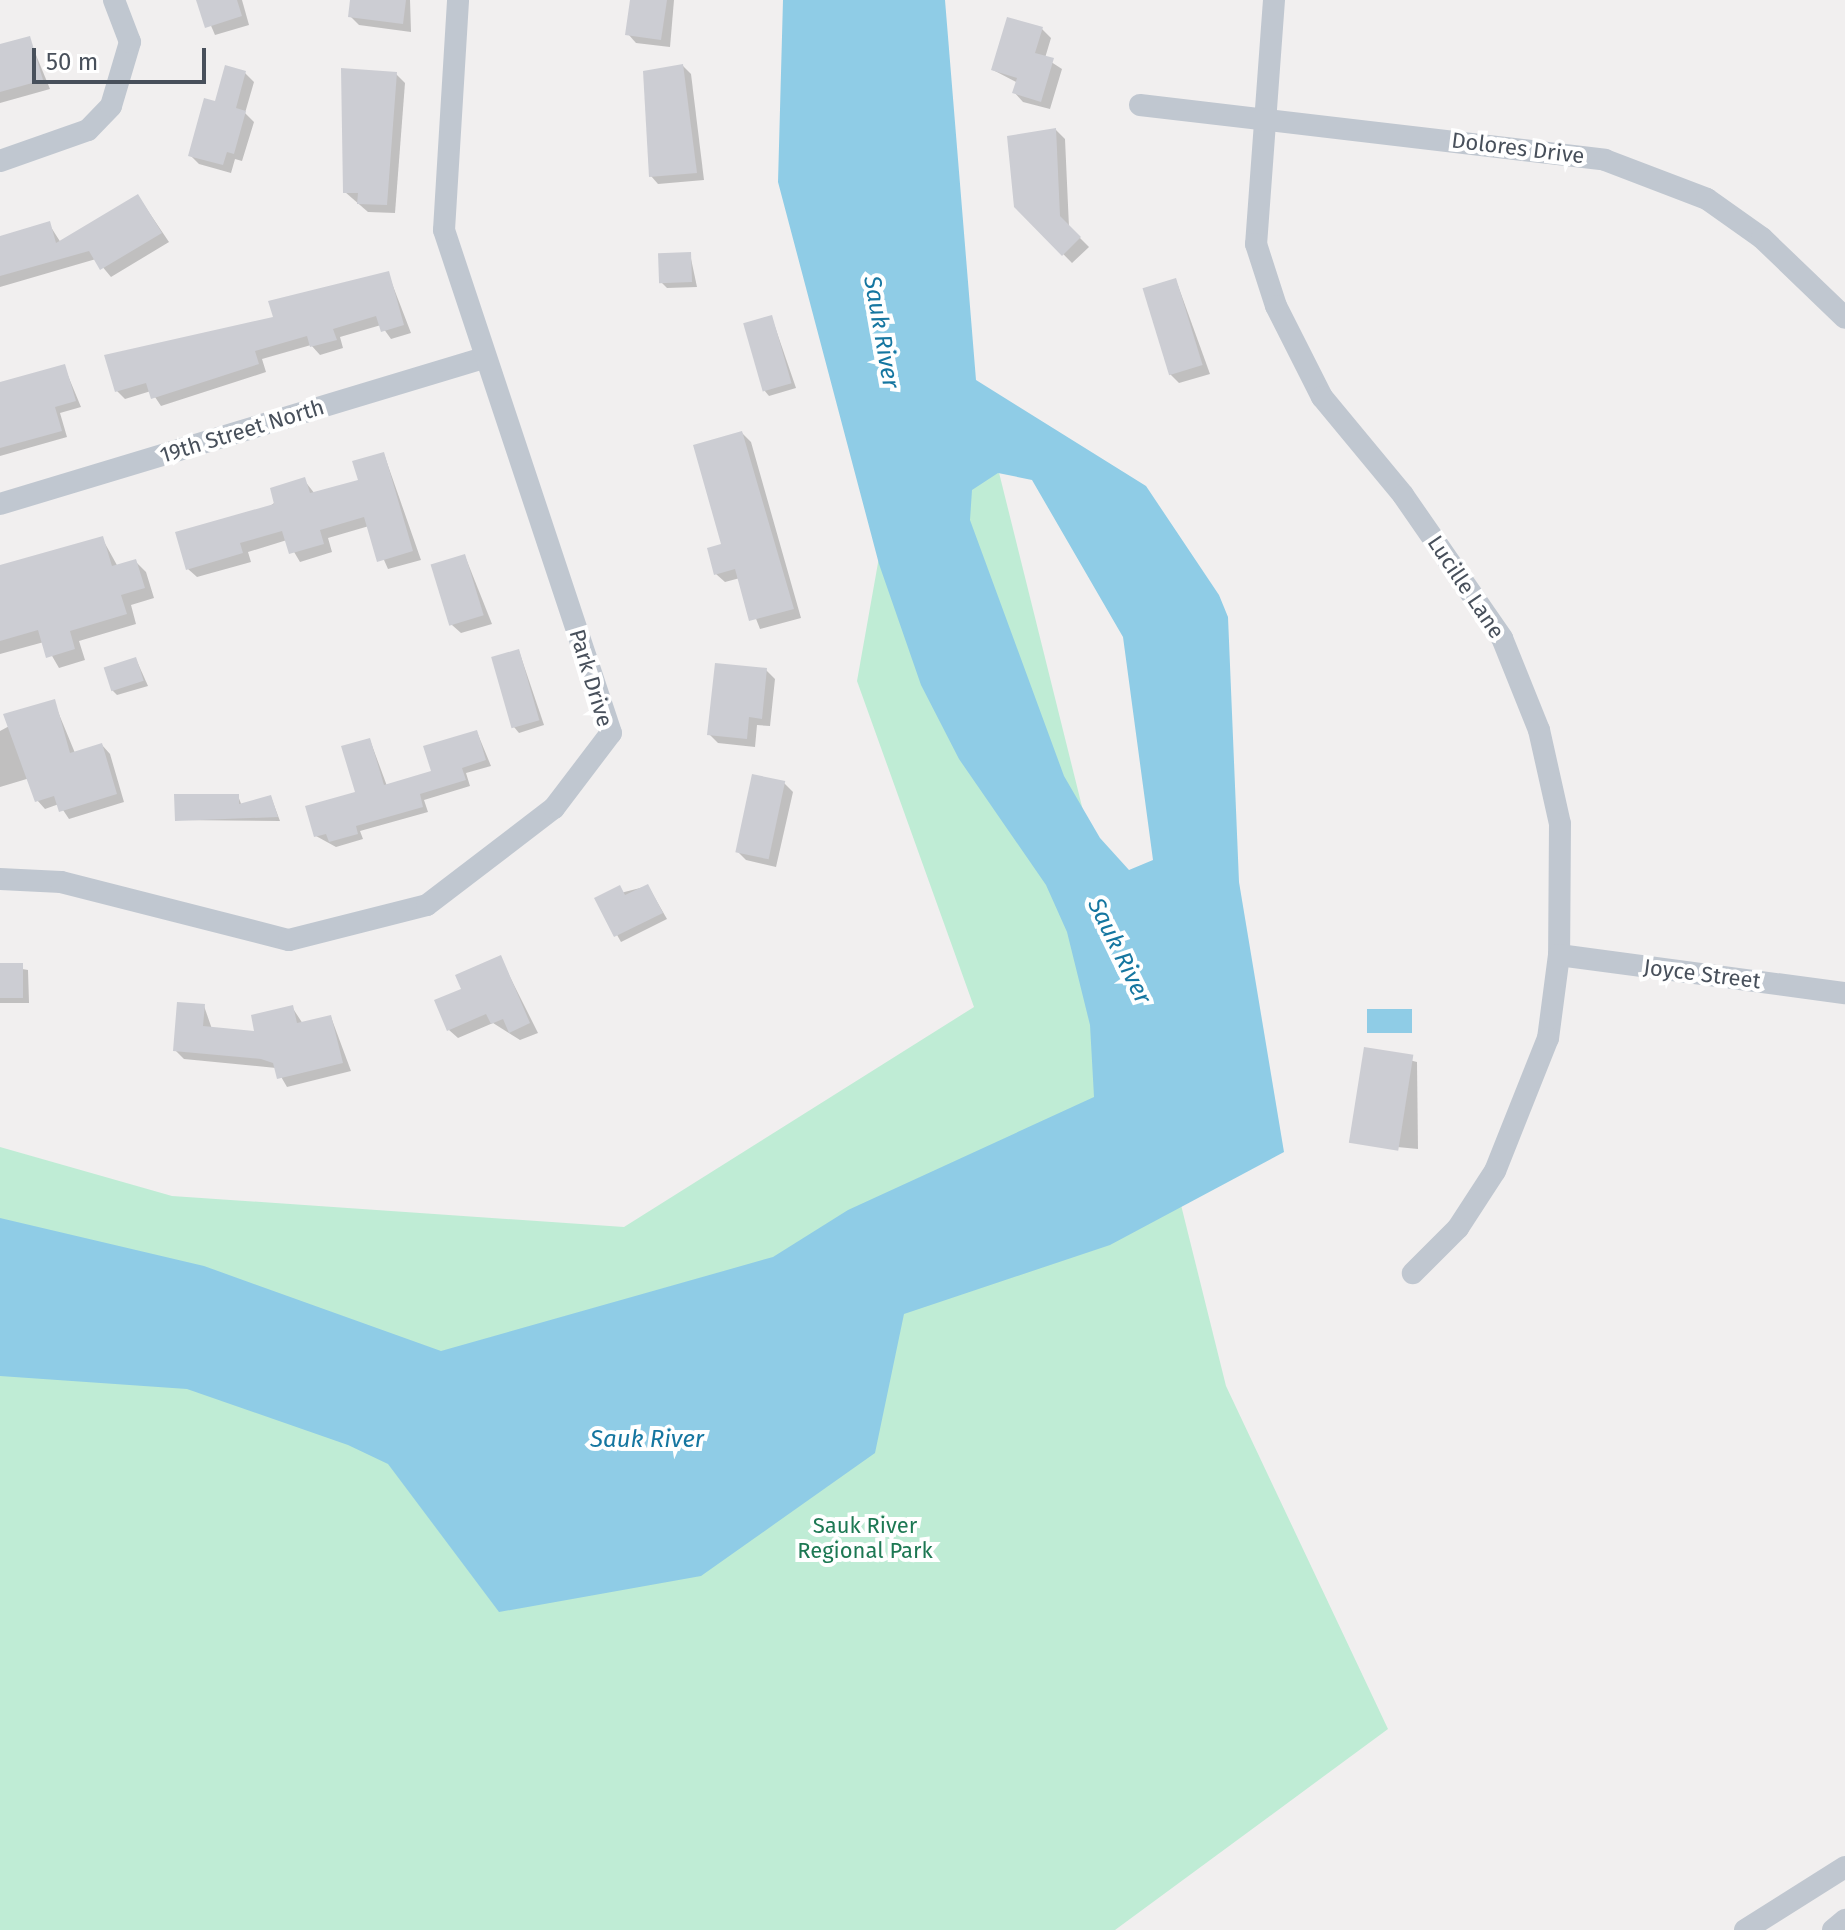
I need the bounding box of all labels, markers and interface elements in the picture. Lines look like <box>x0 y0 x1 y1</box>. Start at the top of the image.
scale bar <box>36 32 210 82</box>
text: 50 m <box>46 48 98 76</box>
street label: Dolores Drive <box>1450 127 1586 169</box>
water label: Sauk River <box>857 273 905 391</box>
street label: 19th Street North <box>157 393 327 469</box>
street label: Lucille Lane <box>1422 531 1510 643</box>
street label: Park Drive <box>564 626 618 730</box>
water label: Sauk River <box>1081 893 1157 1009</box>
street label: Joyce Street <box>1642 954 1762 994</box>
water label: Sauk River <box>590 1426 704 1454</box>
park label: Sauk River Regional Park <box>797 1512 933 1564</box>

